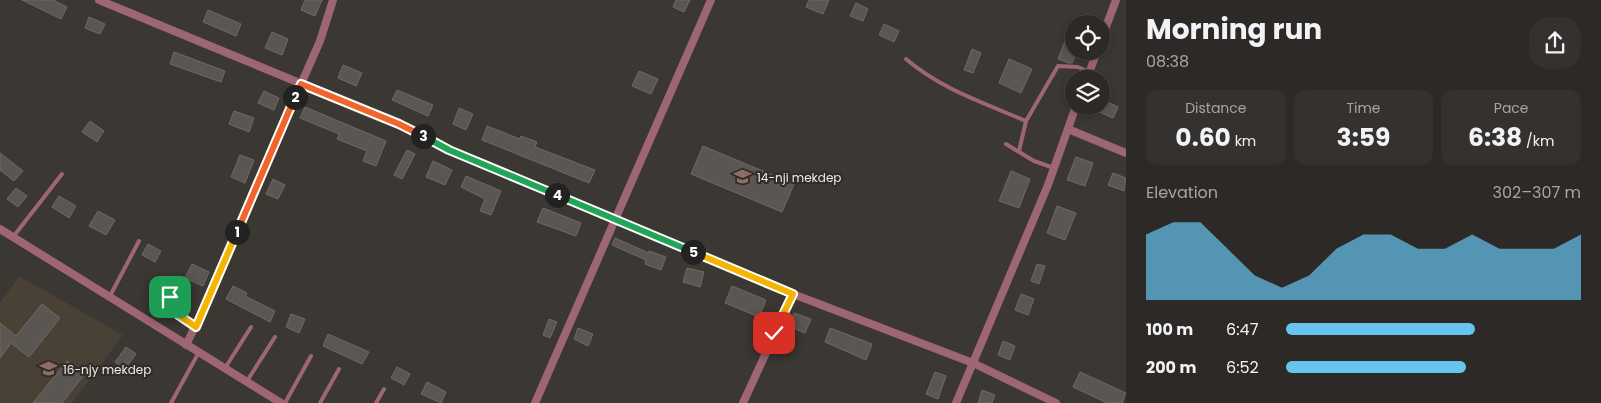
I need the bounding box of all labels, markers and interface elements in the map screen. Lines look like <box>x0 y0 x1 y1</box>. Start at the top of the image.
text: Morning run <box>1146 10 1322 49</box>
map controls <box>1065 15 1110 115</box>
button: locate <box>1065 15 1110 60</box>
button: share <box>1529 17 1581 69</box>
text: 08:38 <box>1146 50 1189 73</box>
button: layers <box>1065 70 1110 115</box>
pin: 2 <box>282 84 308 110</box>
text: 2 <box>292 87 300 107</box>
text: Distance <box>1185 98 1247 118</box>
text: Time <box>1346 98 1381 118</box>
text: Pace <box>1494 98 1529 118</box>
text: 0.60 <box>1175 120 1231 155</box>
text: 3:59 <box>1337 120 1390 155</box>
text: 6:38 <box>1468 120 1522 155</box>
pin: 3 <box>410 124 436 148</box>
text: 3 <box>419 126 428 146</box>
text: km <box>1231 131 1256 151</box>
text: /km <box>1522 131 1554 151</box>
school or university icon: 14-nji mekdep <box>733 167 753 187</box>
place label: 14-nji mekdep <box>757 169 841 186</box>
text: Elevation <box>1146 181 1218 204</box>
text: 302–307 m <box>1493 181 1581 204</box>
pin: 4 <box>544 182 570 208</box>
text: 4 <box>553 185 562 205</box>
pin: 1 <box>224 220 250 244</box>
text: 1 <box>235 222 240 242</box>
pin: 5 <box>680 240 706 264</box>
text: 5 <box>689 242 698 262</box>
pin <box>149 276 191 318</box>
icon: arrive <box>156 283 184 311</box>
pin <box>753 312 795 354</box>
text: 100 m <box>1146 318 1193 341</box>
text: 6:47 <box>1226 318 1258 341</box>
icon: check <box>760 319 788 347</box>
text: 200 m <box>1146 356 1196 379</box>
text: 6:52 <box>1226 356 1259 379</box>
school or university icon: 16-njy mekdep <box>39 359 59 379</box>
place label: 16-njy mekdep <box>63 361 151 378</box>

